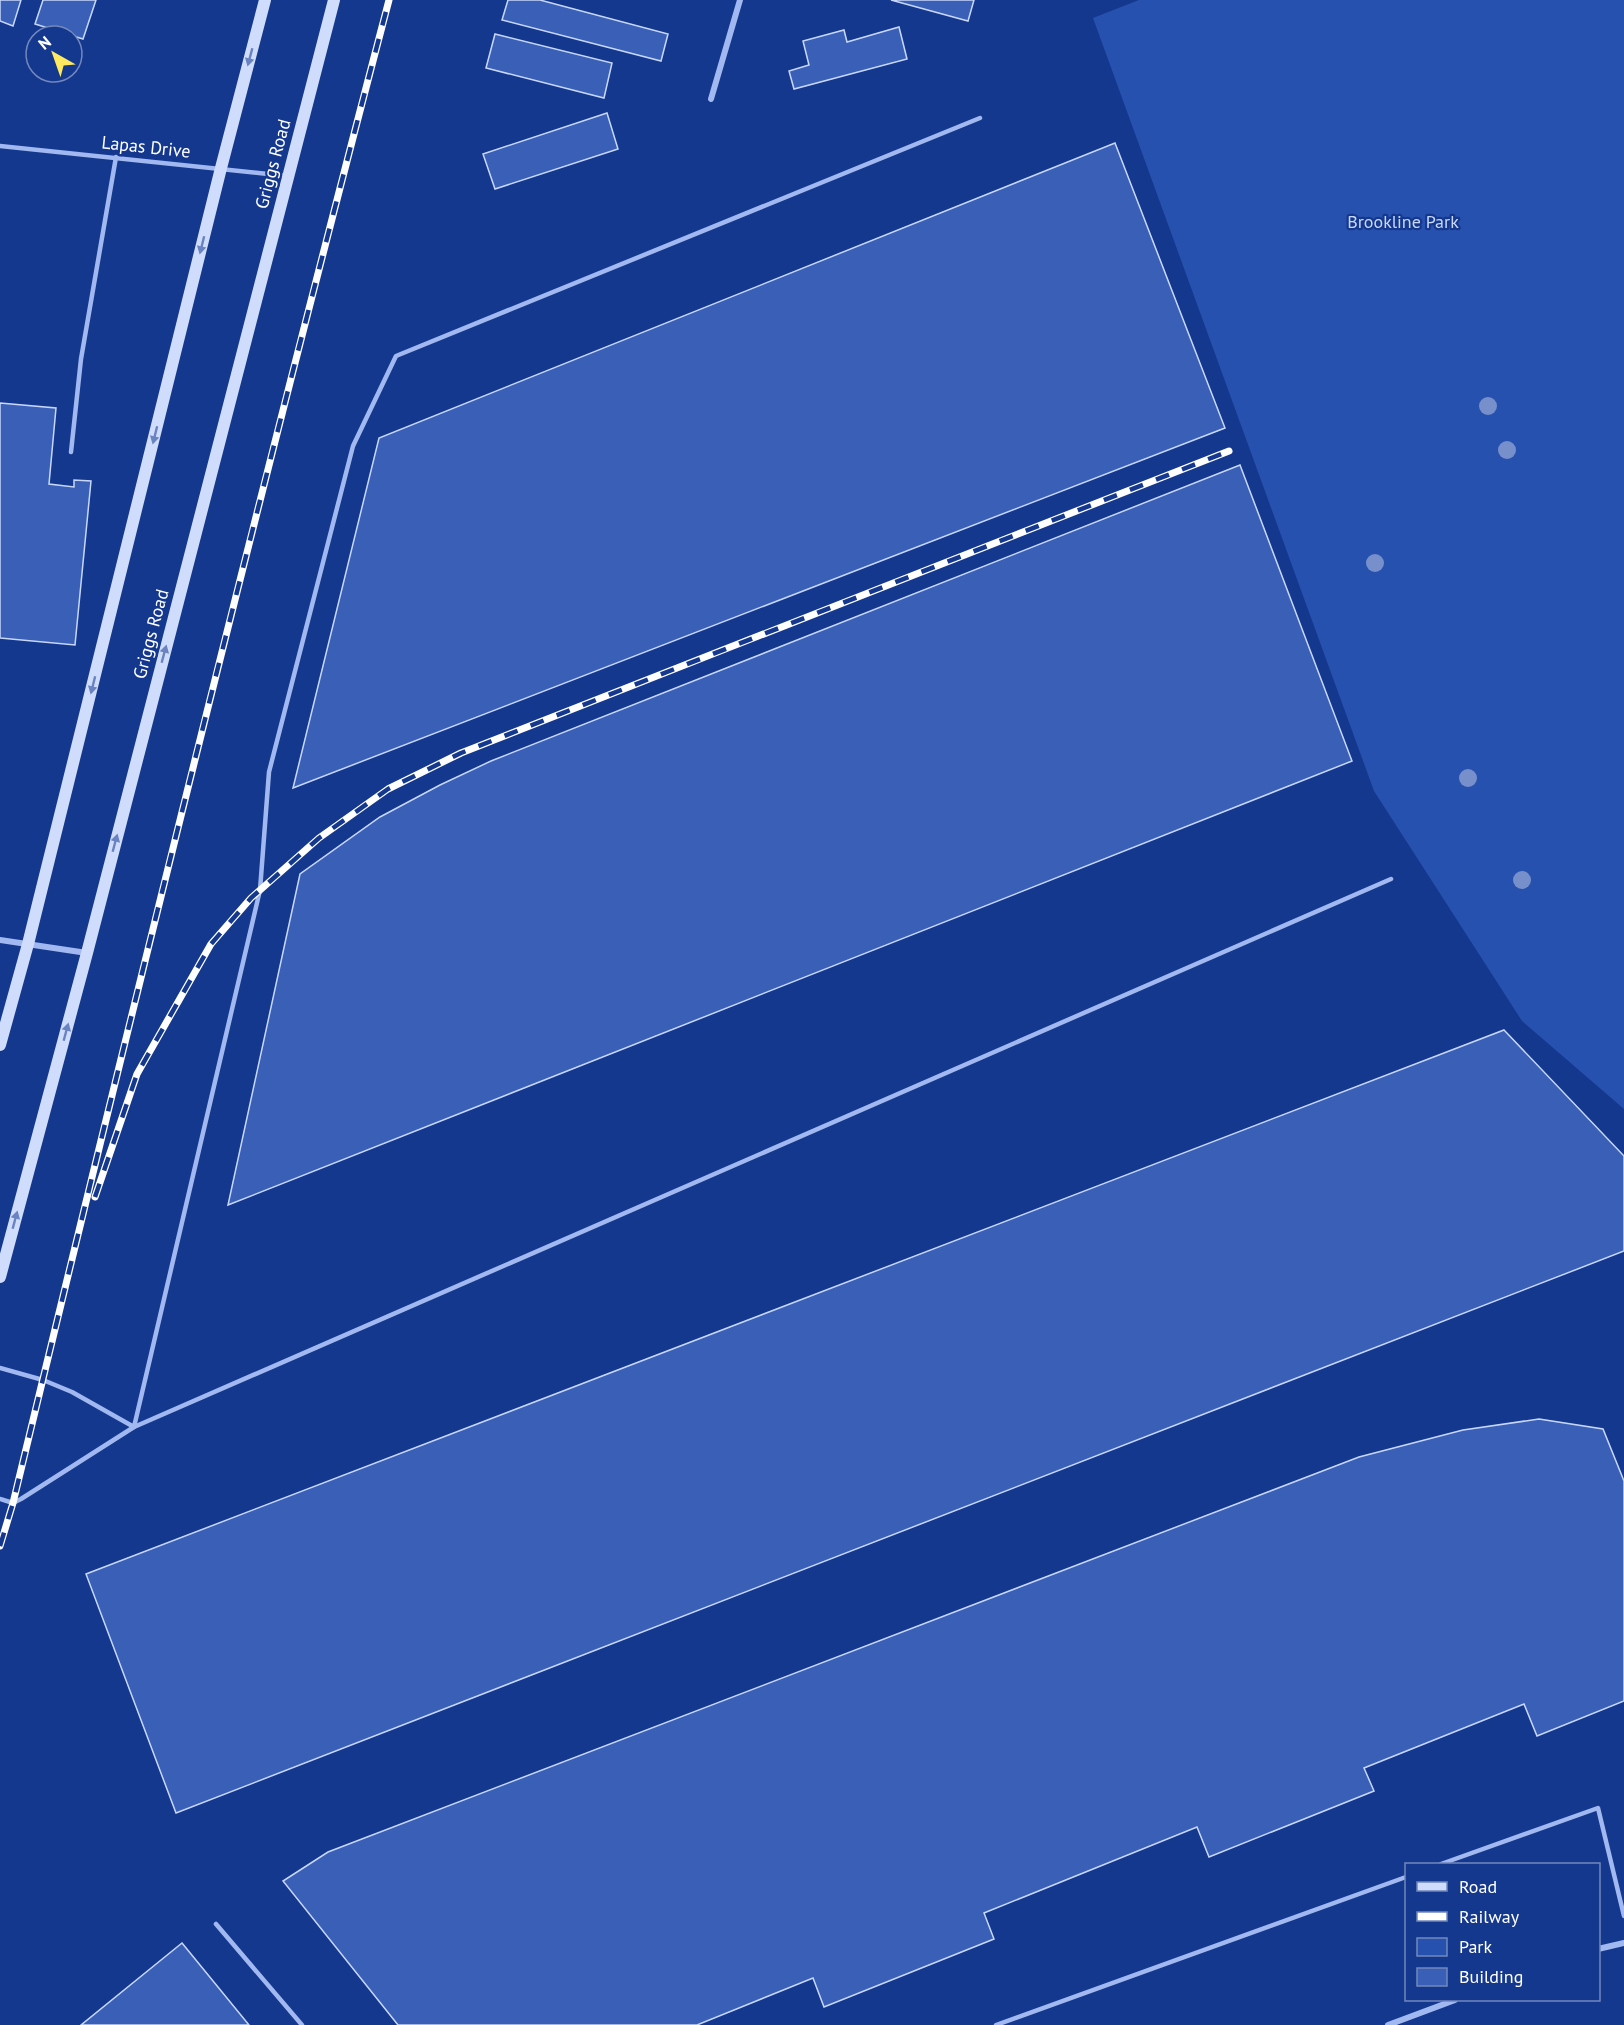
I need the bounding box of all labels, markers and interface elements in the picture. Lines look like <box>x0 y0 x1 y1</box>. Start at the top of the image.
north arrow <box>24 24 84 84</box>
text: N <box>34 31 55 54</box>
one-way arrow <box>245 48 254 66</box>
street label: Griggs Road <box>250 117 296 211</box>
street label: Lapas Drive <box>100 130 192 163</box>
park label: Brookline Park <box>1347 210 1459 233</box>
one-way arrow <box>196 236 206 255</box>
one-way arrow <box>149 426 159 444</box>
street label: Griggs Road <box>128 587 174 681</box>
one-way arrow <box>160 645 170 664</box>
one-way arrow <box>87 676 97 694</box>
one-way arrow <box>111 834 121 852</box>
one-way arrow <box>61 1023 71 1041</box>
one-way arrow <box>11 1211 20 1229</box>
legend <box>1405 1863 1600 2001</box>
text: Road <box>1459 1875 1497 1898</box>
text: Railway <box>1459 1905 1520 1928</box>
text: Park <box>1459 1935 1492 1958</box>
text: Building <box>1459 1965 1523 1988</box>

